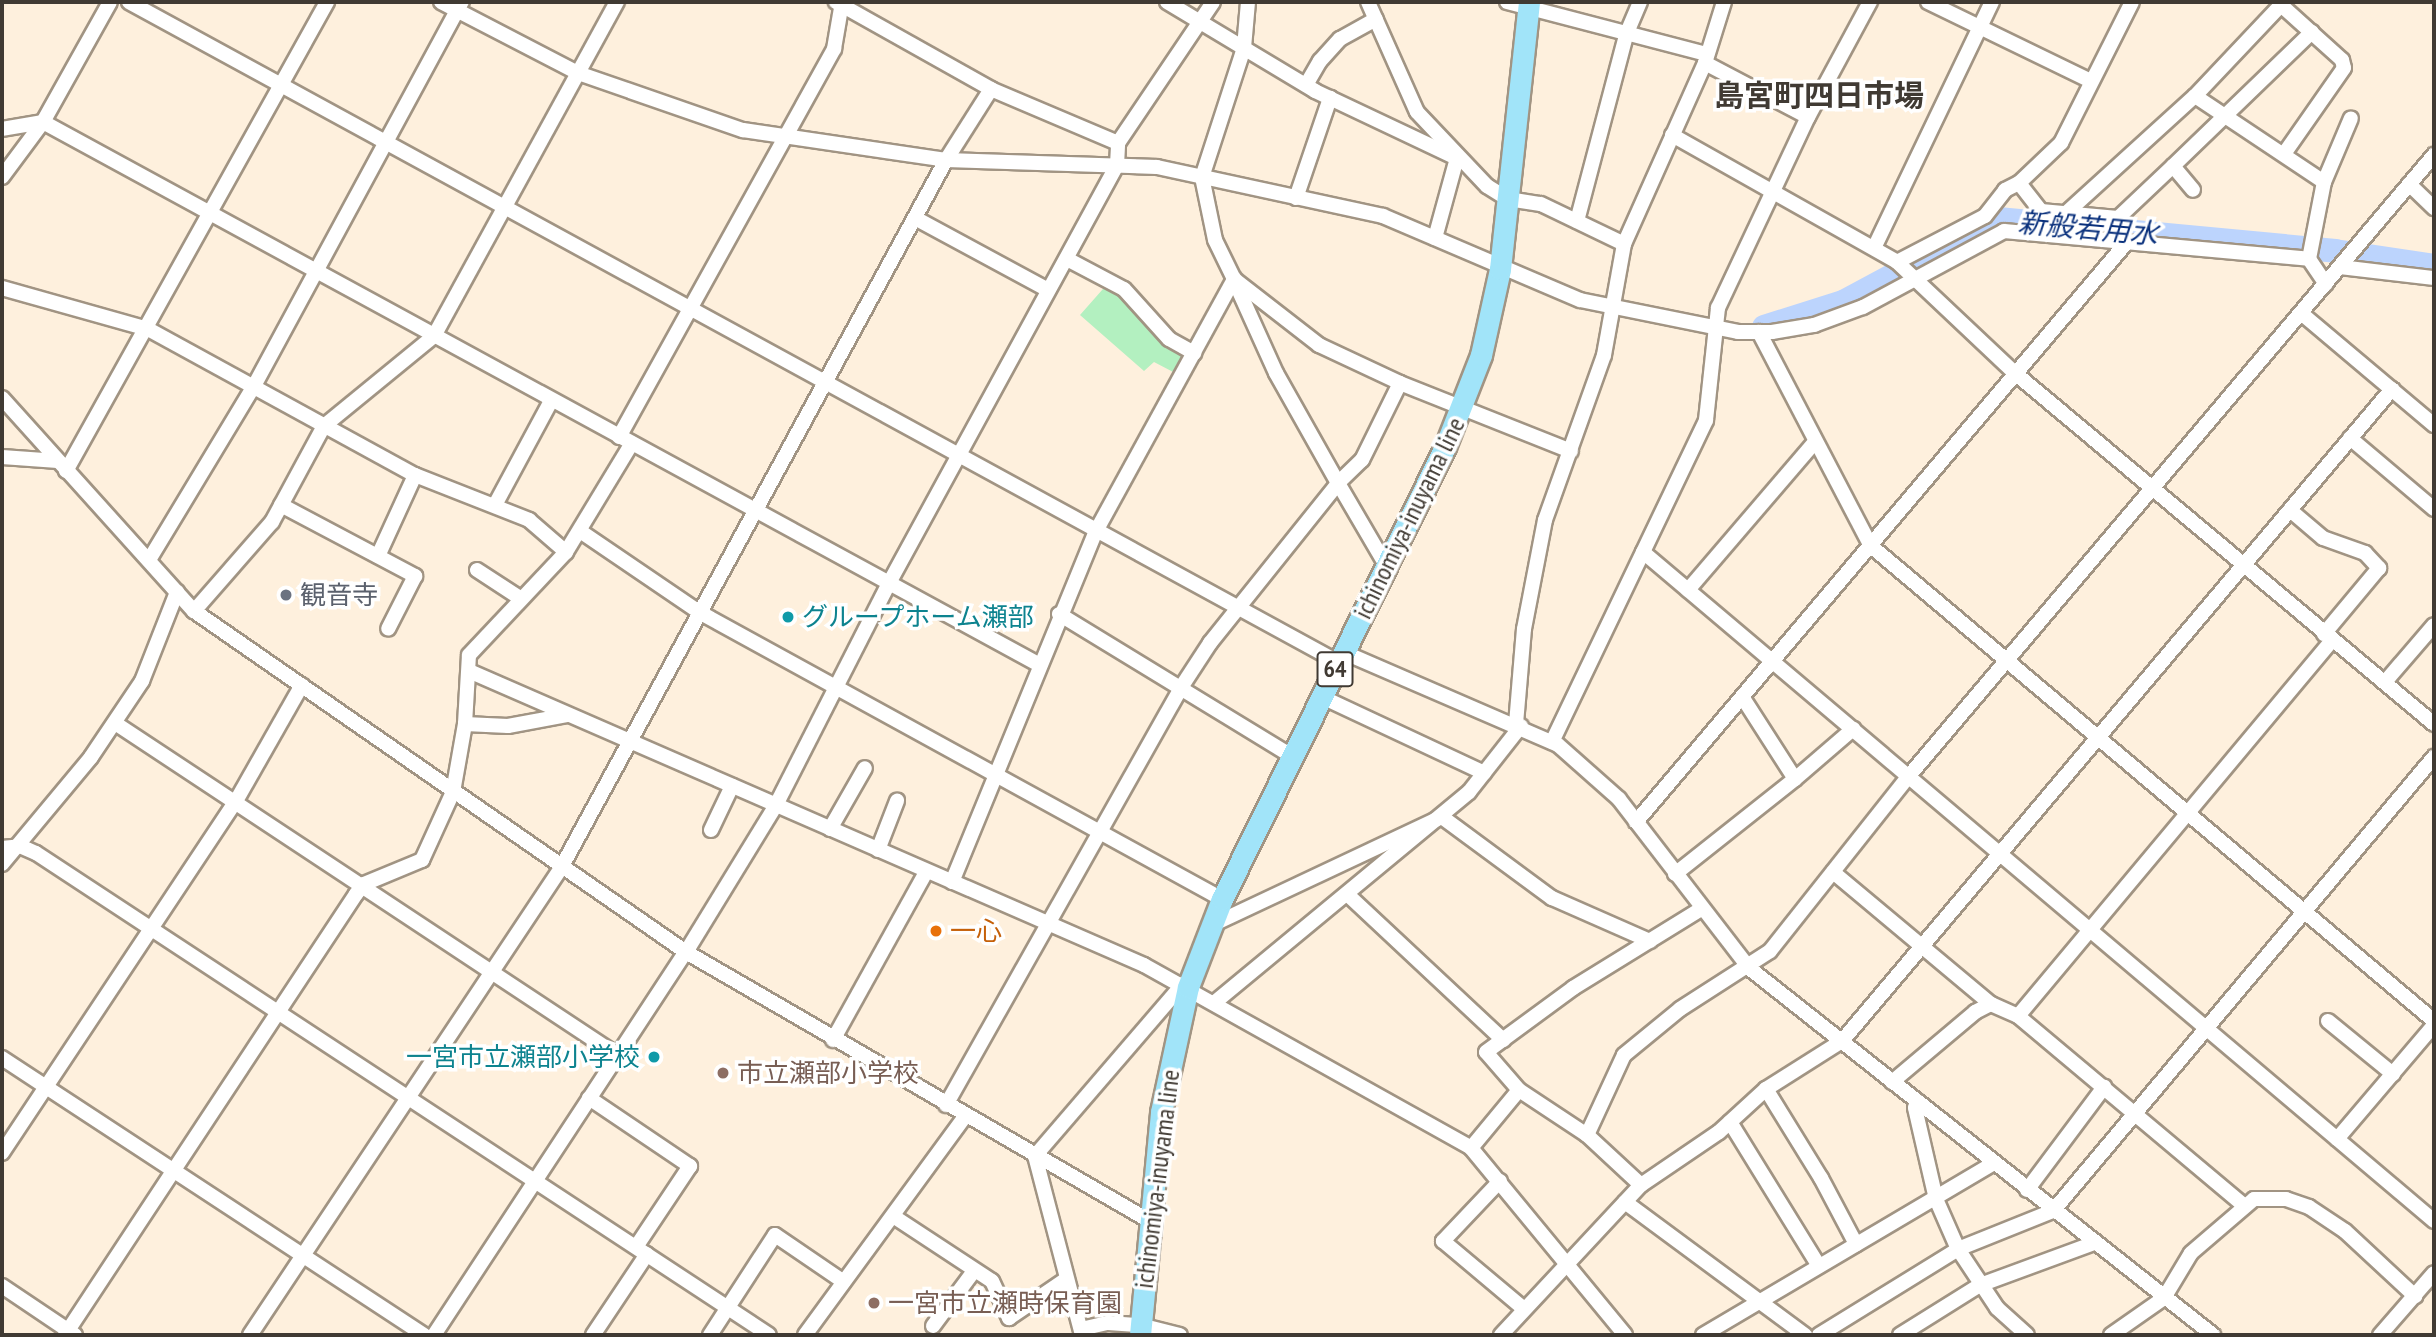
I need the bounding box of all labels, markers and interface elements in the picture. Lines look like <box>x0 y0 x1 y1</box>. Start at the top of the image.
district label: 島宮町四日市場 <box>1714 77 1924 113</box>
water label: 新般若用水 <box>2017 205 2159 251</box>
street label: ichinomiya-inuyama line <box>1347 412 1471 624</box>
place label: 観音寺 <box>300 579 378 611</box>
marker: 観音寺 <box>278 587 294 603</box>
place label: グループホーム瀬部 <box>802 601 1036 633</box>
marker: グループホーム瀬部 <box>780 609 796 625</box>
road number: 64 <box>1316 648 1354 690</box>
place label: 一心 <box>950 915 1002 947</box>
marker: 一心 <box>928 923 944 939</box>
place label: 一宮市立瀬部小学校 <box>406 1041 640 1073</box>
marker: 一宮市立瀬部小学校 <box>646 1049 662 1065</box>
place label: 市立瀬部小学校 <box>737 1057 919 1089</box>
marker: 市立瀬部小学校 <box>715 1065 731 1081</box>
street label: ichinomiya-inuyama line <box>1128 1068 1186 1290</box>
place label: 一宮市立瀬時保育園 <box>888 1287 1122 1319</box>
marker: 一宮市立瀬時保育園 <box>866 1295 882 1311</box>

